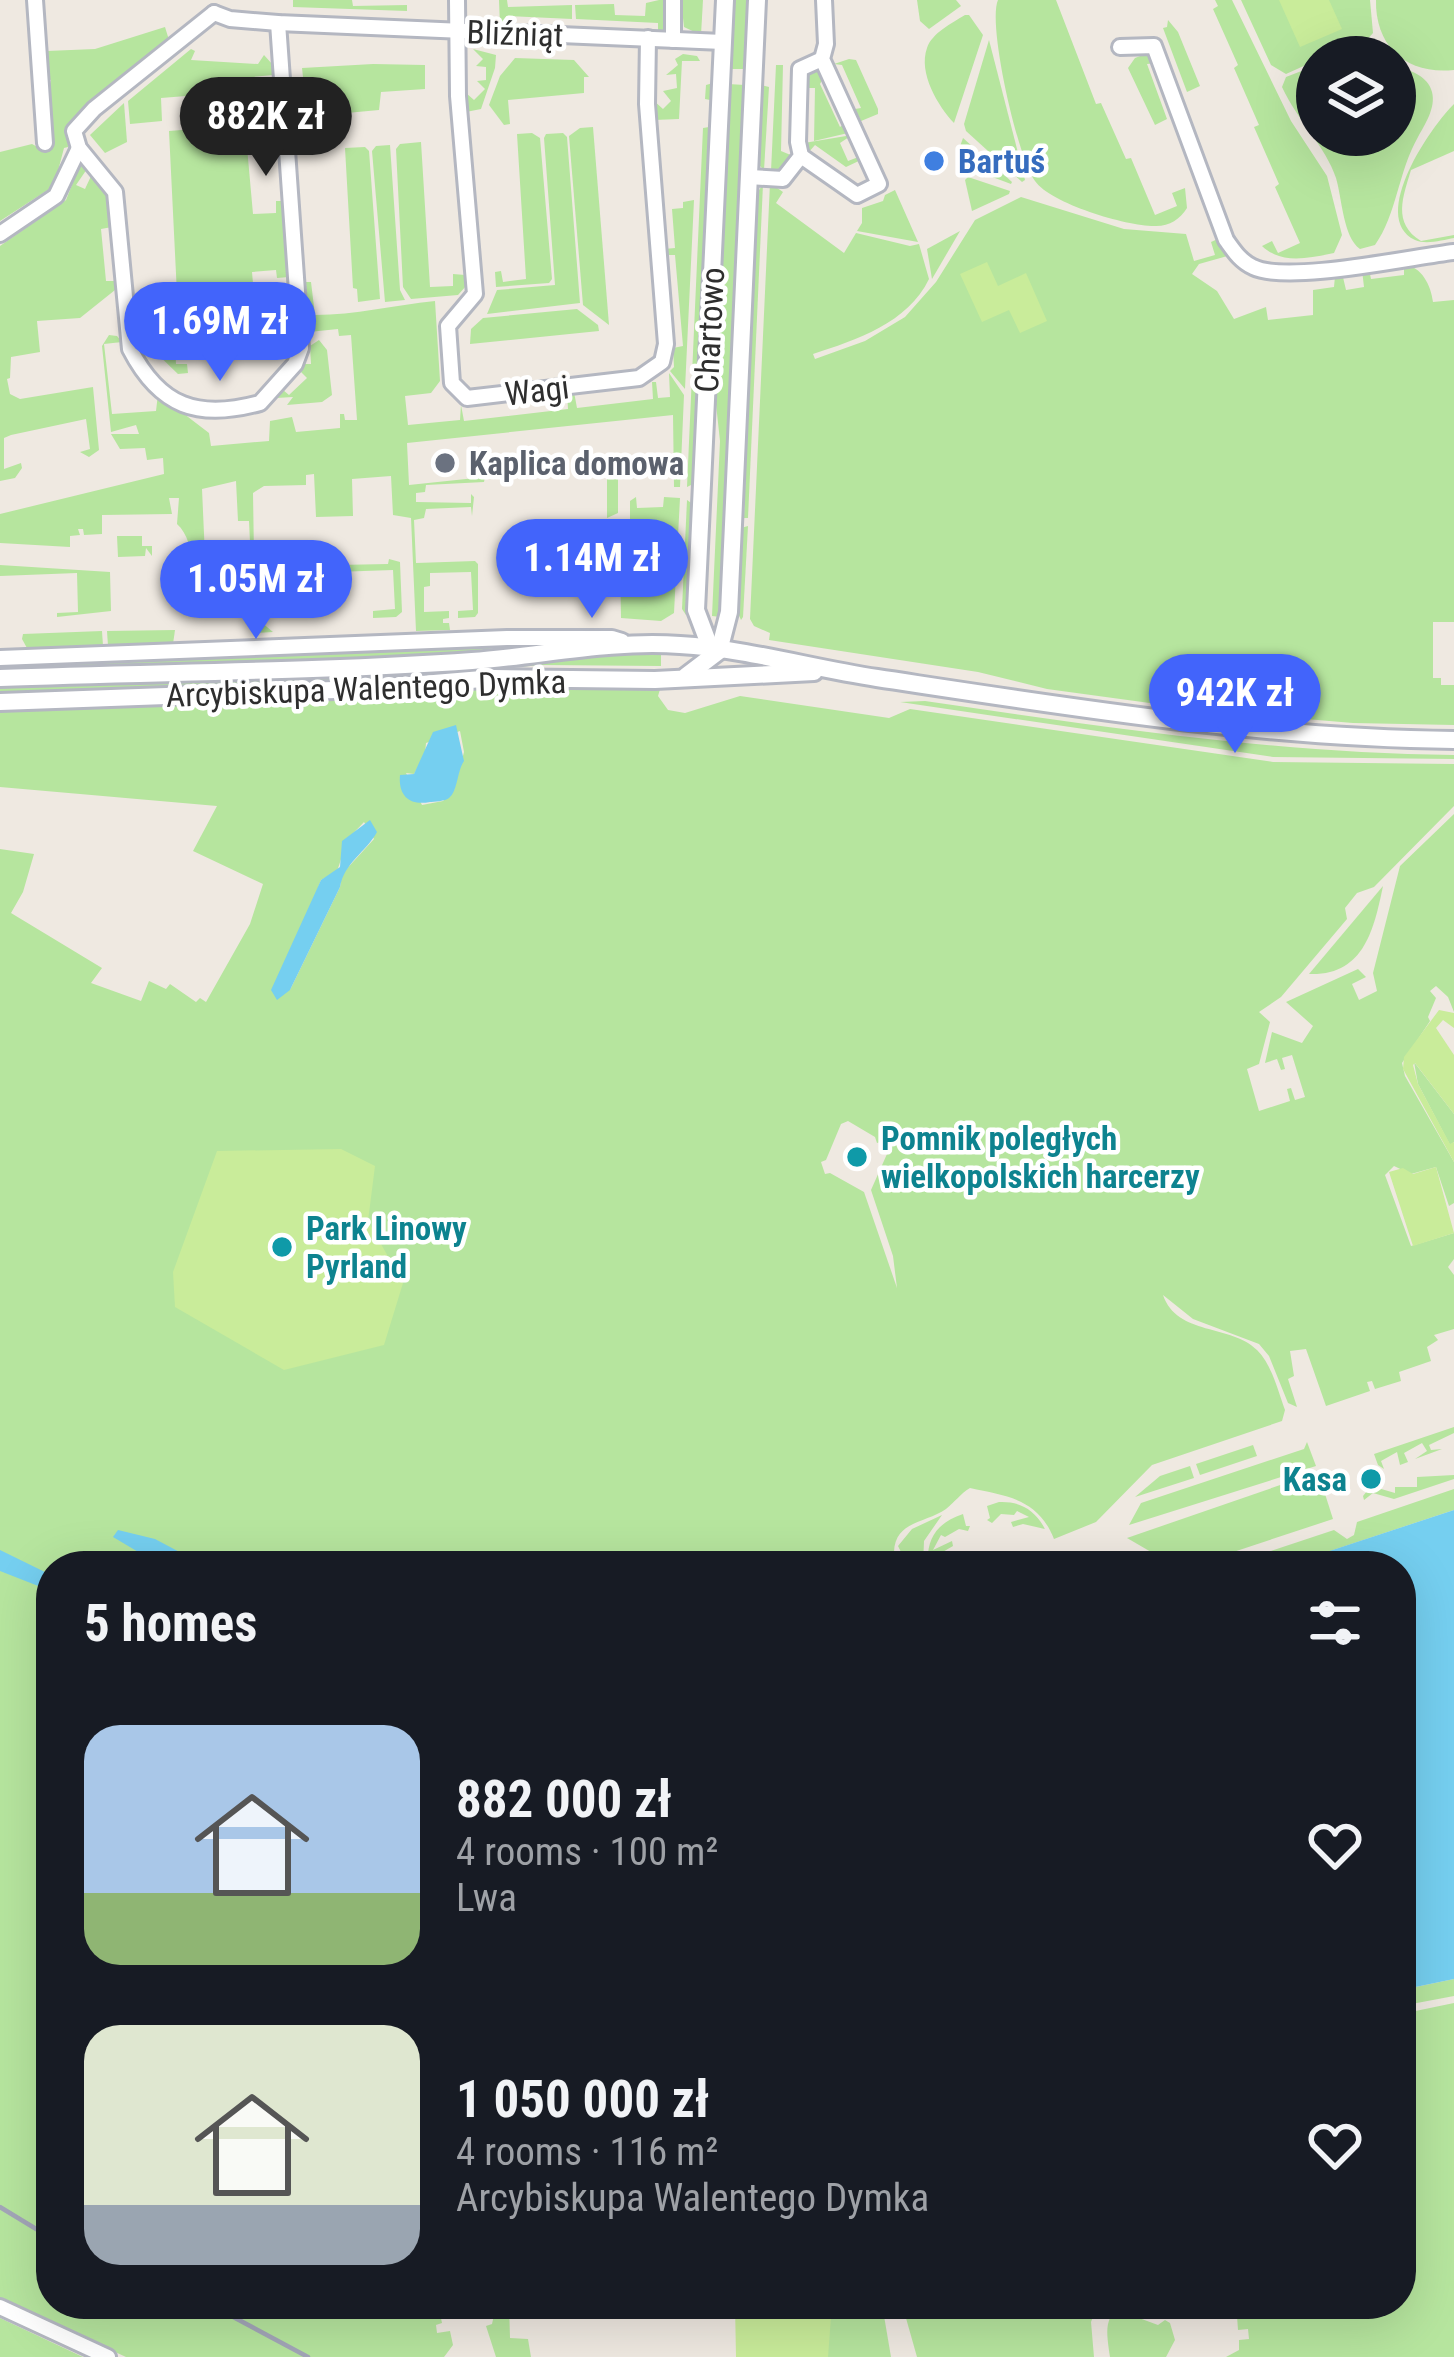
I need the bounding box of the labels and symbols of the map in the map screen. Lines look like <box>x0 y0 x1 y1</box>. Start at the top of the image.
street label: Bliźniąt <box>466 12 564 55</box>
pin: 882K zł <box>155 77 377 179</box>
place label: Bartuś <box>958 142 1045 181</box>
marker: Bartuś <box>921 148 947 174</box>
street label: Chartowo <box>687 266 732 394</box>
pin: 1.69M zł <box>96 282 344 384</box>
street label: Wagi <box>503 367 571 414</box>
place label: Kaplica domowa <box>469 444 684 483</box>
marker: Kaplica domowa <box>432 450 458 476</box>
pin: 1.14M zł <box>468 519 716 621</box>
pin: 1.05M zł <box>132 540 380 642</box>
pin: 942K zł <box>1124 654 1346 756</box>
street label: Arcybiskupa Walentego Dymka <box>165 662 567 715</box>
place label: Pomnik poległych wielkopolskich harcerzy <box>881 1119 1200 1196</box>
marker: Pomnik poległych wielkopolskich harcerzy <box>844 1144 870 1170</box>
place label: Park Linowy Pyrland <box>306 1209 467 1286</box>
marker: Park Linowy Pyrland <box>269 1234 295 1260</box>
place label: Kasa <box>1283 1460 1347 1499</box>
marker: Kasa <box>1358 1466 1384 1492</box>

